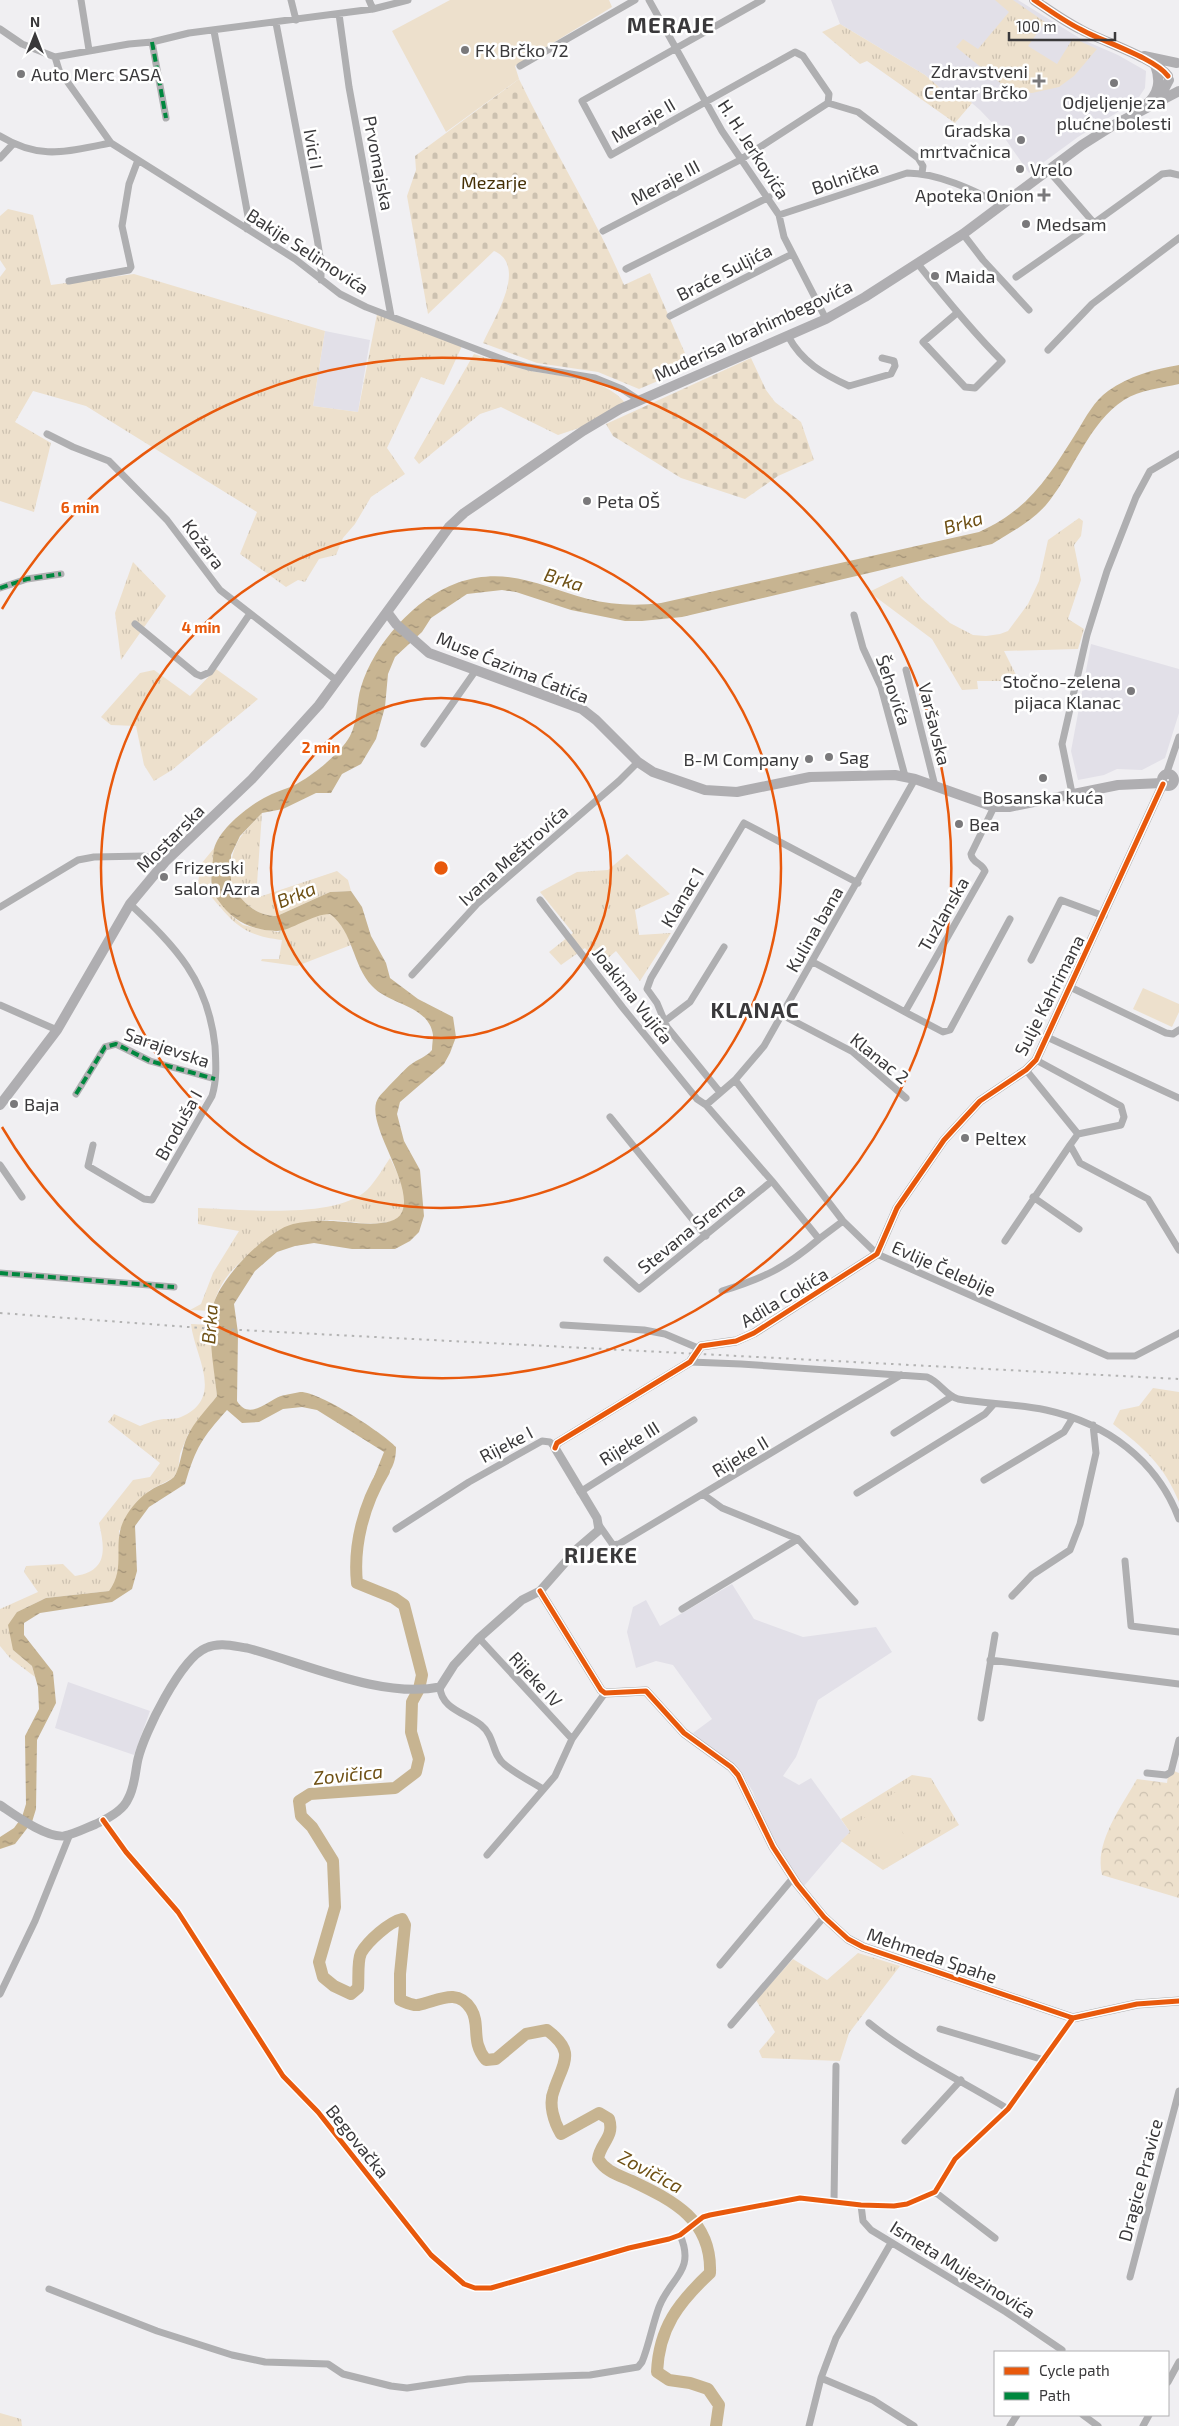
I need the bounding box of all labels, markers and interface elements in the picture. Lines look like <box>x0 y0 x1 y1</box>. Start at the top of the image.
north arrow <box>10 10 60 60</box>
scale bar <box>1009 10 1115 42</box>
district label: MERAJE <box>627 11 715 37</box>
text: N <box>30 13 40 30</box>
text: 100 m <box>1016 17 1057 35</box>
place label: FK Brčko 72 <box>475 39 569 61</box>
marker: FK Brčko 72 <box>459 44 471 56</box>
place label: Zdravstveni Centar Brčko <box>924 60 1028 103</box>
place label: Auto Merc SASA <box>31 63 162 85</box>
marker: Auto Merc SASA <box>15 68 27 80</box>
marker: Zdravstveni Centar Brčko <box>1032 74 1046 88</box>
marker: Odjeljenje za plućne bolesti <box>1108 77 1120 89</box>
place label: Odjeljenje za plućne bolesti <box>1057 91 1171 134</box>
street label: Meraje II <box>607 93 679 147</box>
street label: H. H. Jerkovića <box>714 95 794 203</box>
street label: Prvomajska <box>359 114 399 212</box>
place label: Gradska mrtvačnica <box>919 119 1011 162</box>
street label: Ivici I <box>300 127 328 171</box>
marker: Gradska mrtvačnica <box>1015 134 1027 146</box>
street label: Meraje III <box>627 155 703 209</box>
street label: Bolnička <box>809 155 881 199</box>
place label: Vrelo <box>1030 158 1073 180</box>
marker: Vrelo <box>1014 163 1026 175</box>
park label: Mezarje <box>461 171 527 193</box>
place label: Apoteka Onion <box>915 184 1034 206</box>
marker: Apoteka Onion <box>1038 189 1050 201</box>
street label: Bakije Selimovića <box>243 203 373 299</box>
place label: Medsam <box>1036 213 1107 235</box>
marker: Medsam <box>1020 218 1032 230</box>
street label: Braće Suljića <box>673 239 775 305</box>
place label: Maida <box>945 265 995 287</box>
marker: Maida <box>929 270 941 282</box>
street label: Muderisa Ibrahimbegovića <box>650 274 856 386</box>
place label: Peta OŠ <box>597 490 660 512</box>
marker: Peta OŠ <box>581 495 593 507</box>
text: 6 min <box>61 498 99 516</box>
water label: Brka <box>941 505 985 539</box>
street label: Kožara <box>178 515 230 573</box>
water label: Brka <box>542 562 586 596</box>
text: 4 min <box>181 618 221 636</box>
street label: Muse Ćazima Ćatića <box>434 626 592 708</box>
street label: Šehovića <box>872 652 916 728</box>
place label: Stočno-zelena pijaca Klanac <box>1003 670 1121 713</box>
street label: Varšavska <box>914 680 956 768</box>
marker: Stočno-zelena pijaca Klanac <box>1125 685 1137 697</box>
text: 2 min <box>302 738 340 756</box>
place label: Sag <box>839 746 869 768</box>
place label: B-M Company <box>683 748 799 770</box>
marker: Sag <box>823 751 835 763</box>
marker: B-M Company <box>803 753 815 765</box>
marker: Bosanska kuća <box>1037 772 1049 784</box>
place label: Bosanska kuća <box>982 786 1104 808</box>
street label: Mostarska <box>131 799 209 877</box>
street label: Ivana Meštrovića <box>454 800 572 910</box>
place label: Bea <box>969 813 1000 835</box>
marker: Bea <box>953 818 965 830</box>
place label: Frizerski salon Azra <box>174 856 260 899</box>
centre of rings <box>432 859 450 877</box>
street label: Klanac 1 <box>656 863 708 931</box>
marker: Frizerski salon Azra <box>158 871 170 883</box>
street label: Tuzlanska <box>913 873 973 955</box>
water label: Brka <box>273 876 319 912</box>
street label: Kulina bana <box>781 882 847 976</box>
street label: Sulje Kahrimana <box>1009 931 1089 1059</box>
street label: Joakima Vujića <box>588 942 678 1048</box>
district label: KLANAC <box>710 996 800 1022</box>
street label: Sarajevska <box>121 1022 213 1072</box>
street label: Klanac 2 <box>846 1028 914 1088</box>
street label: Broduša I <box>150 1086 206 1164</box>
place label: Baja <box>24 1093 59 1115</box>
marker: Baja <box>8 1098 20 1110</box>
place label: Peltex <box>975 1127 1027 1149</box>
marker: Peltex <box>959 1132 971 1144</box>
street label: Stevana Sremca <box>633 1178 749 1278</box>
street label: Evlije Čelebije <box>889 1235 999 1301</box>
street label: Adila Cokića <box>736 1262 832 1332</box>
water label: Brka <box>196 1303 222 1345</box>
street label: Rijeke III <box>595 1416 663 1470</box>
street label: Rijeke I <box>476 1421 536 1467</box>
street label: Rijeke II <box>708 1431 772 1481</box>
district label: RIJEKE <box>564 1541 638 1567</box>
street label: Rijeke IV <box>505 1647 567 1711</box>
water label: Zovičica <box>312 1759 384 1789</box>
street label: Mehmeda Spahe <box>864 1922 1000 1988</box>
street label: Begovačka <box>322 2100 394 2182</box>
street label: Dragice Pravice <box>1113 2116 1167 2244</box>
water label: Zovičica <box>615 2144 687 2198</box>
street label: Ismeta Mujezinovića <box>886 2215 1040 2323</box>
legend <box>994 2351 1169 2416</box>
text: Cycle path <box>1039 2361 1110 2379</box>
text: Path <box>1039 2386 1070 2404</box>

